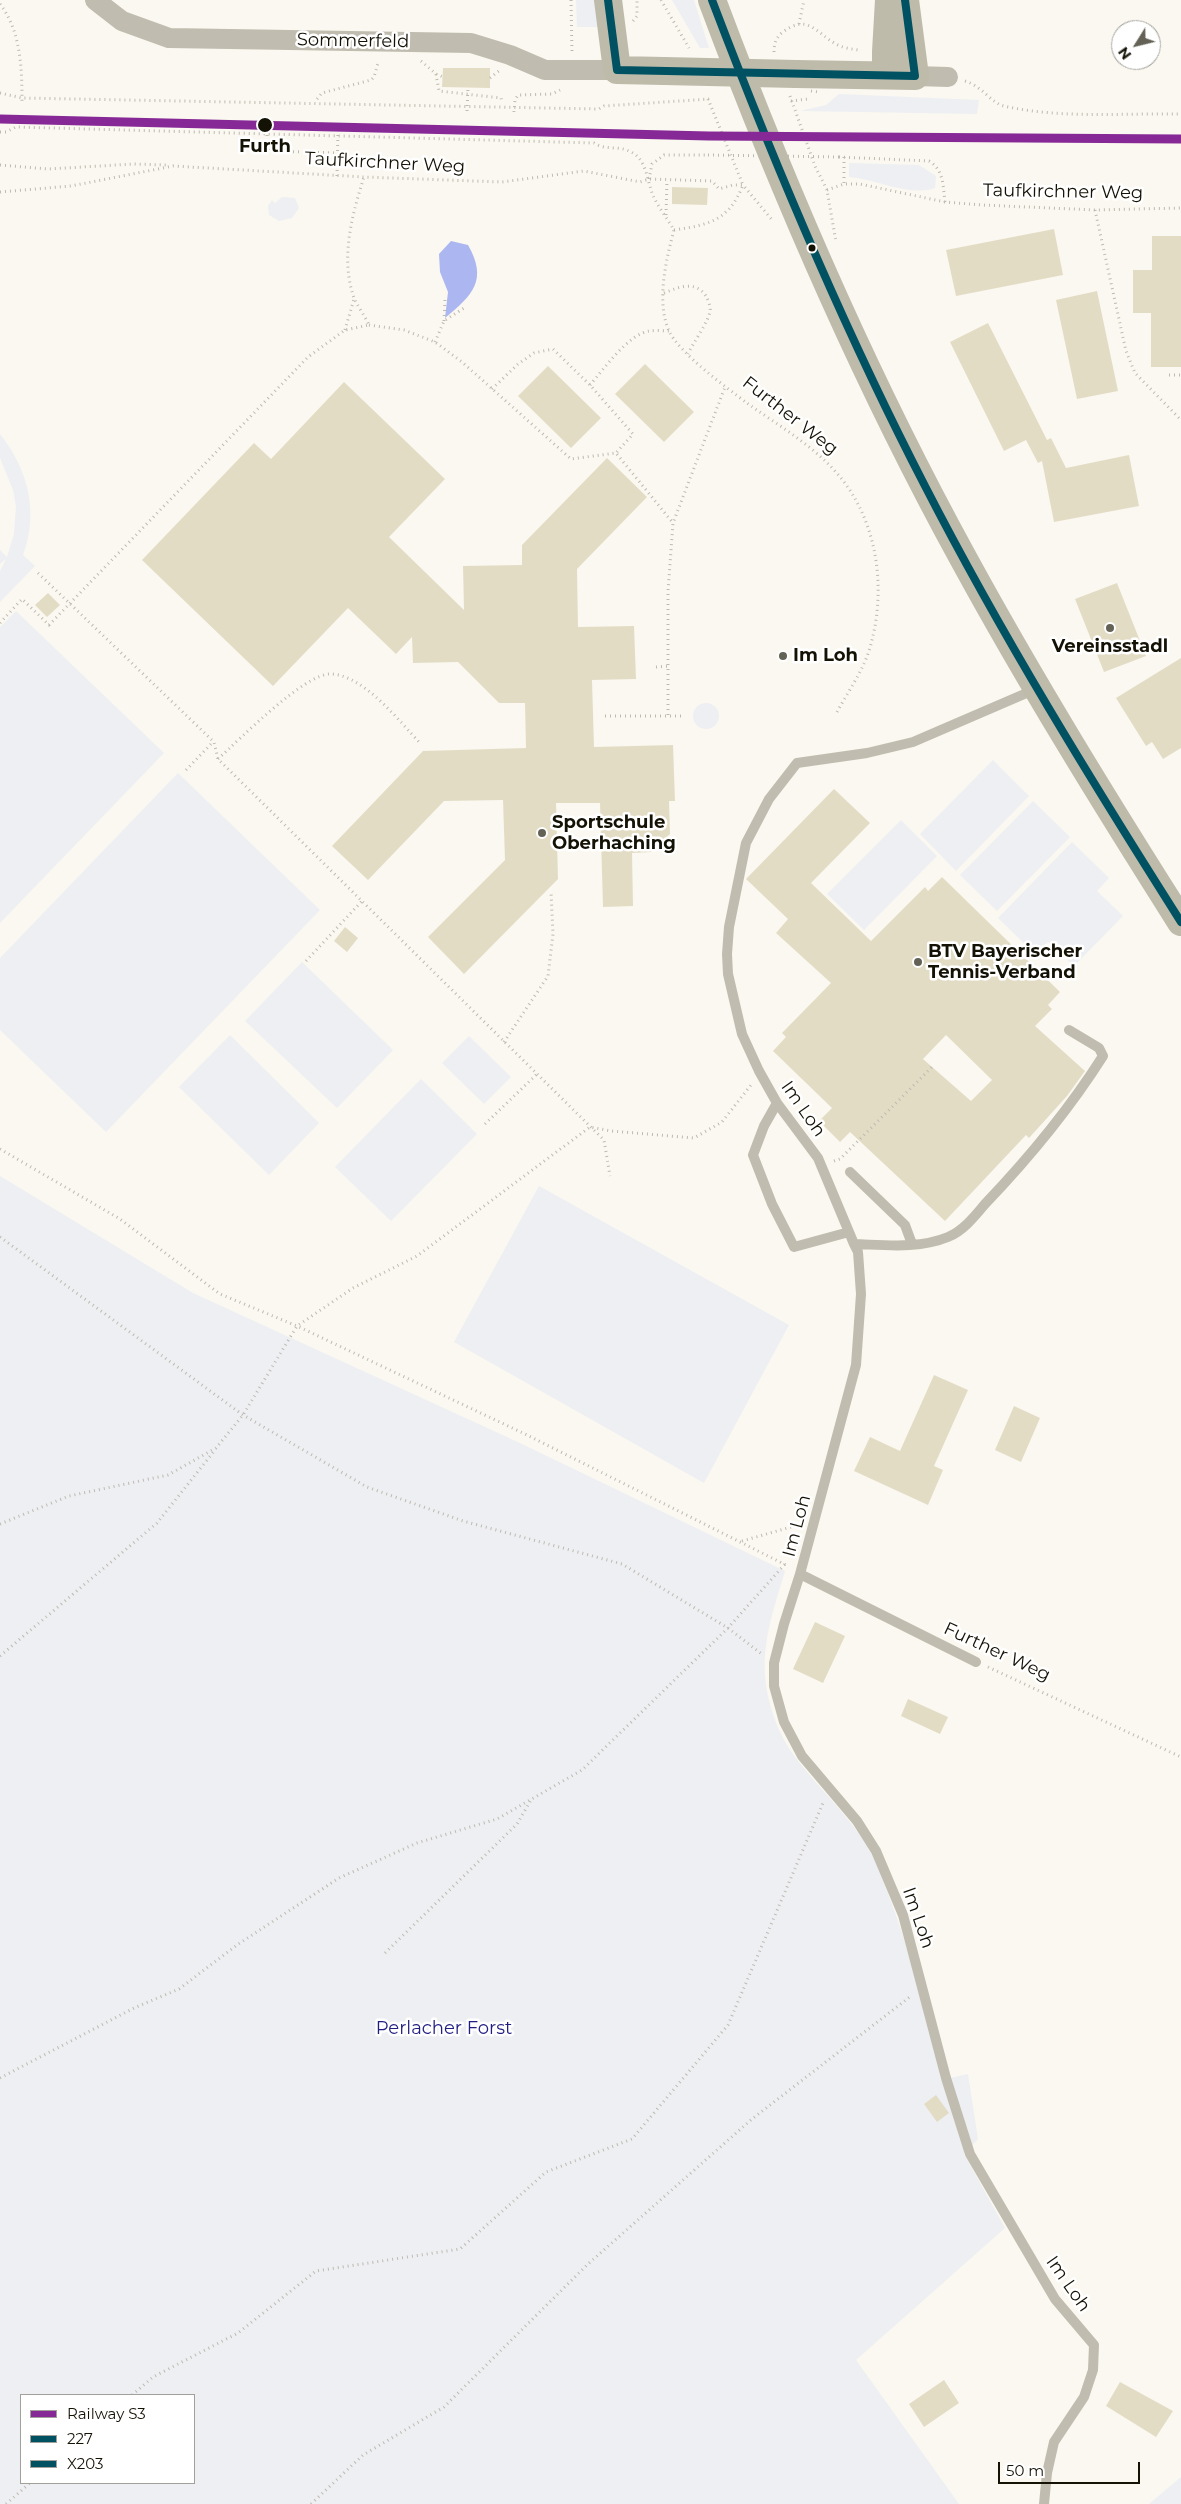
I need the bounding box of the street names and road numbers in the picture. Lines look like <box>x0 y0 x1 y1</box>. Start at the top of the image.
street label: Sommerfeld <box>297 29 409 53</box>
street label: Taufkirchner Weg <box>304 148 466 178</box>
street label: Taufkirchner Weg <box>983 180 1143 204</box>
street label: Further Weg <box>738 372 842 460</box>
street label: Im Loh <box>776 1077 830 1141</box>
street label: Im Loh <box>778 1493 816 1559</box>
street label: Further Weg <box>940 1618 1054 1686</box>
street label: Im Loh <box>898 1885 938 1951</box>
street label: Im Loh <box>1041 2252 1095 2316</box>

